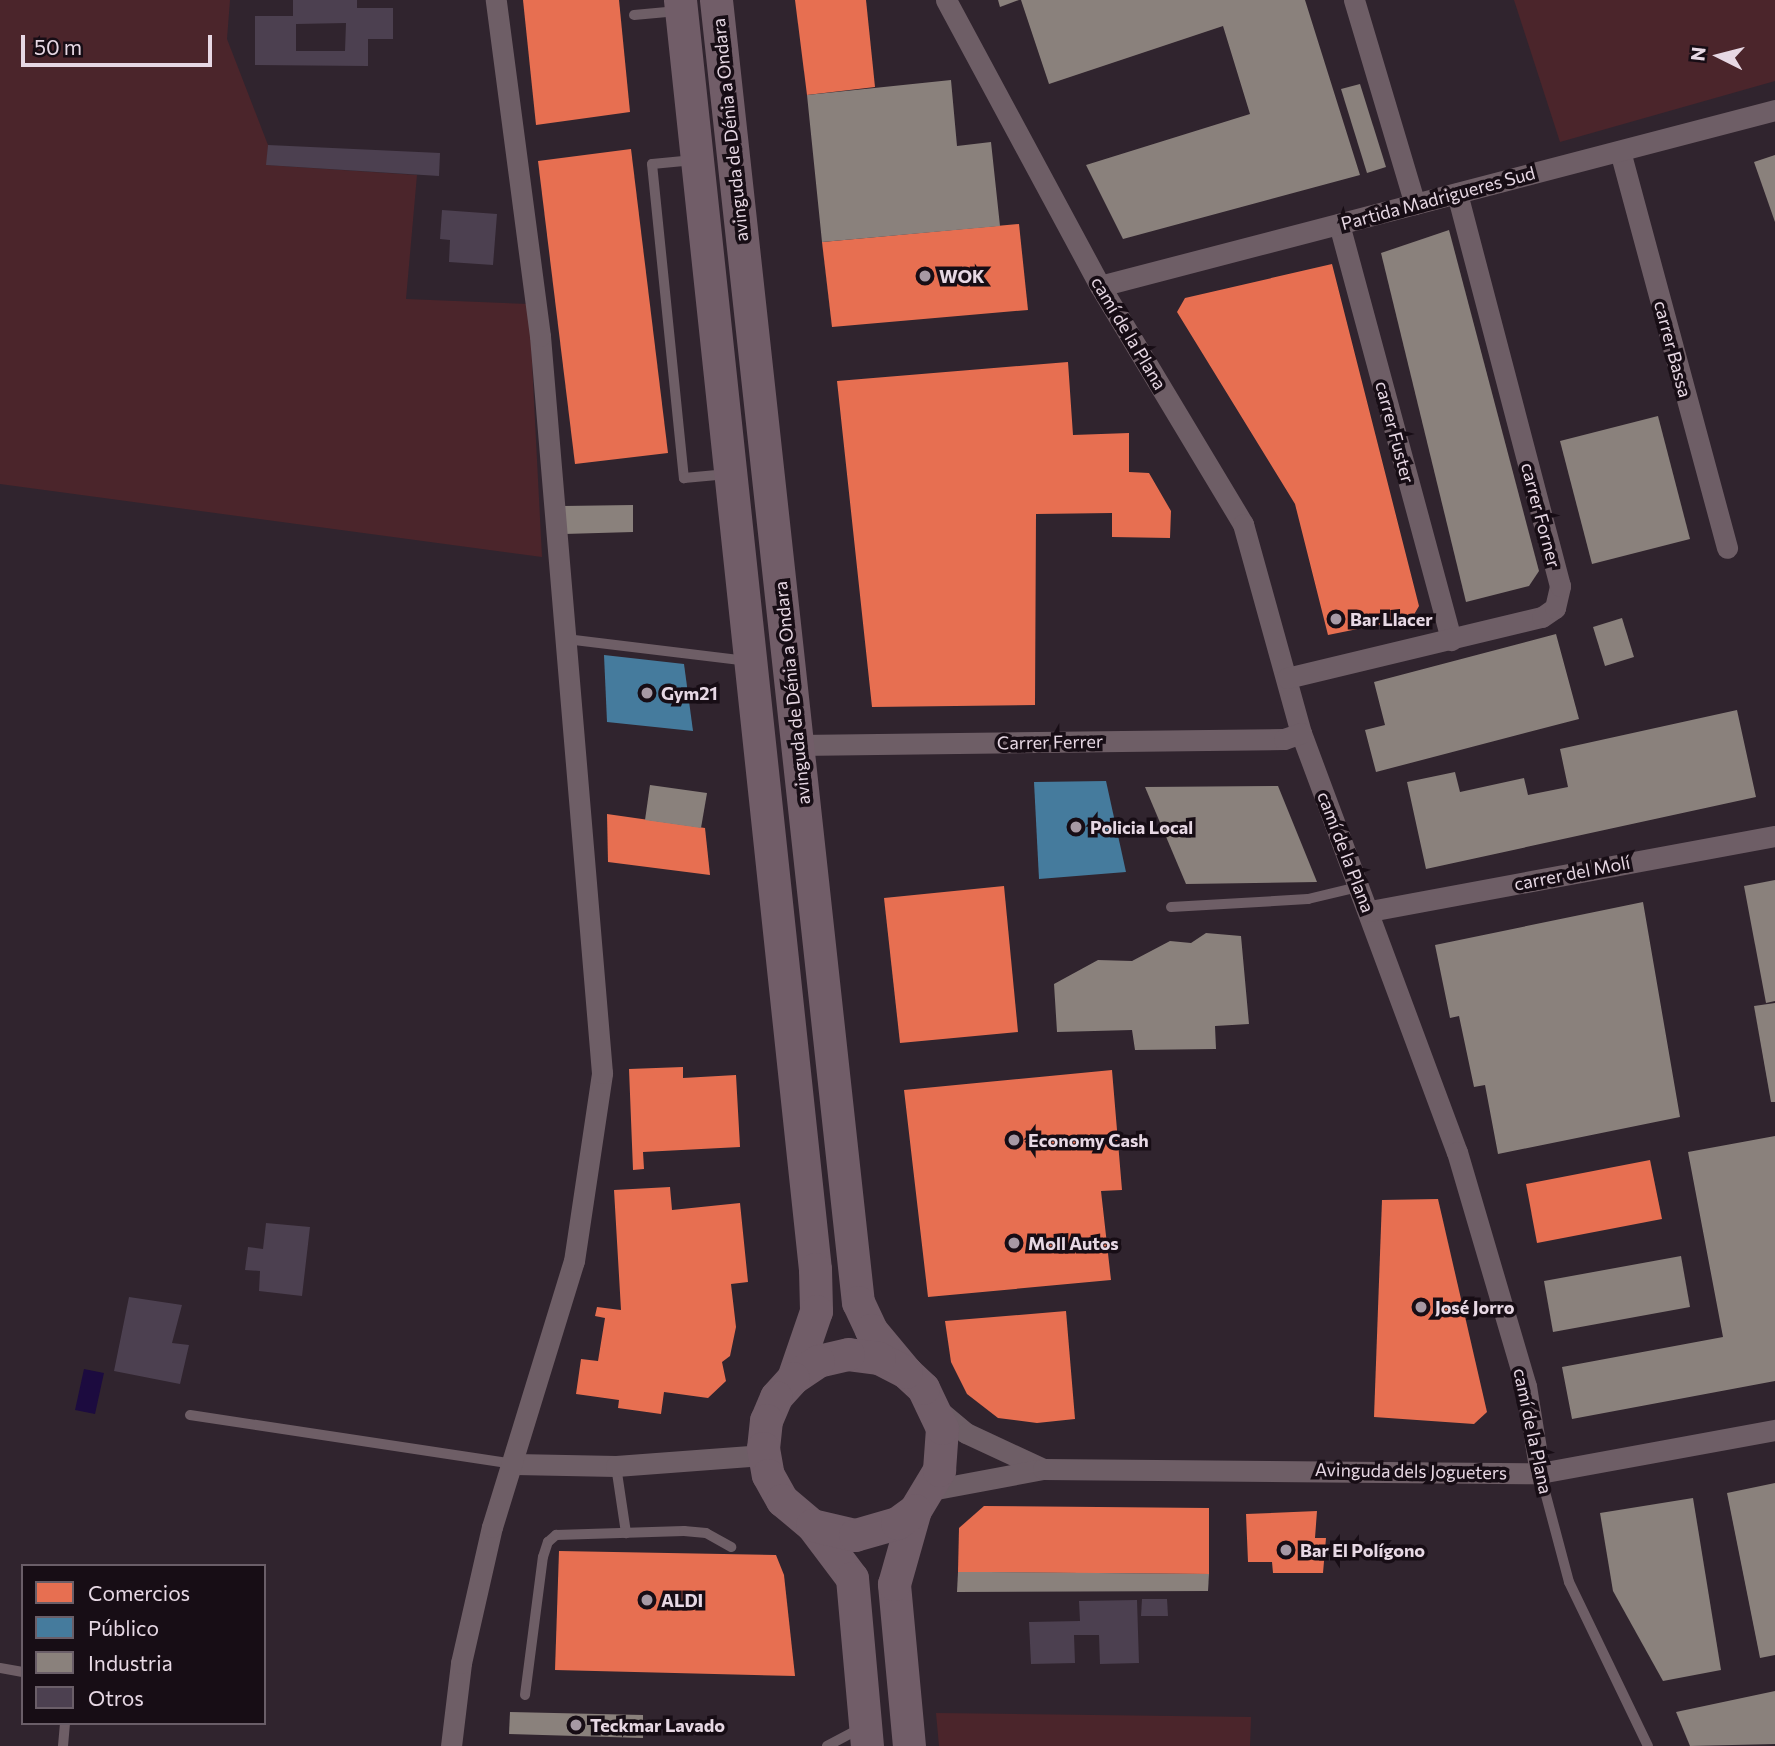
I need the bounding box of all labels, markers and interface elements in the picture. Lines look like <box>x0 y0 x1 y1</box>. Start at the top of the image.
street label: avinguda de Dénia a Ondara <box>708 17 752 243</box>
scale bar <box>24 21 215 65</box>
north arrow <box>1684 21 1754 91</box>
text: 50 m <box>34 34 82 59</box>
text: N <box>1685 45 1710 62</box>
street label: Partida Madrigueres Sud <box>1339 162 1537 234</box>
place label: WOK <box>939 265 985 287</box>
marker: WOK <box>917 268 933 284</box>
street label: camí de la Plana <box>1087 273 1171 393</box>
street label: carrer Bassa <box>1650 298 1696 400</box>
street label: carrer Fuster <box>1371 379 1419 485</box>
street label: carrer Forner <box>1517 460 1565 570</box>
street label: avinguda de Dénia a Ondara <box>770 580 814 806</box>
place label: Bar Llacer <box>1350 608 1433 630</box>
marker: Bar Llacer <box>1328 611 1344 627</box>
place label: Gym21 <box>661 682 718 704</box>
marker: Gym21 <box>639 685 655 701</box>
street label: Carrer Ferrer <box>997 730 1103 754</box>
street label: camí de la Plana <box>1313 788 1379 916</box>
place label: Policia Local <box>1090 816 1193 838</box>
marker: Policia Local <box>1068 819 1084 835</box>
street label: carrer del Molí <box>1512 851 1632 895</box>
place label: Economy Cash <box>1028 1129 1149 1151</box>
marker: Economy Cash <box>1006 1132 1022 1148</box>
place label: Moll Autos <box>1028 1232 1119 1254</box>
marker: Moll Autos <box>1006 1235 1022 1251</box>
place label: José Jorro <box>1435 1296 1515 1318</box>
marker: José Jorro <box>1413 1299 1429 1315</box>
street label: camí de la Plana <box>1509 1366 1557 1496</box>
street label: Avinguda dels Jogueters <box>1315 1459 1507 1483</box>
place label: Bar El Polígono <box>1300 1539 1425 1561</box>
marker: Bar El Polígono <box>1278 1542 1294 1558</box>
legend <box>21 1564 266 1725</box>
text: Comercios <box>88 1580 190 1605</box>
place label: ALDI <box>661 1589 703 1611</box>
marker: ALDI <box>639 1592 655 1608</box>
text: Público <box>88 1615 159 1640</box>
text: Industria <box>88 1650 173 1675</box>
text: Otros <box>88 1685 144 1710</box>
place label: Teckmar Lavado <box>590 1714 725 1736</box>
marker: Teckmar Lavado <box>568 1717 584 1733</box>

